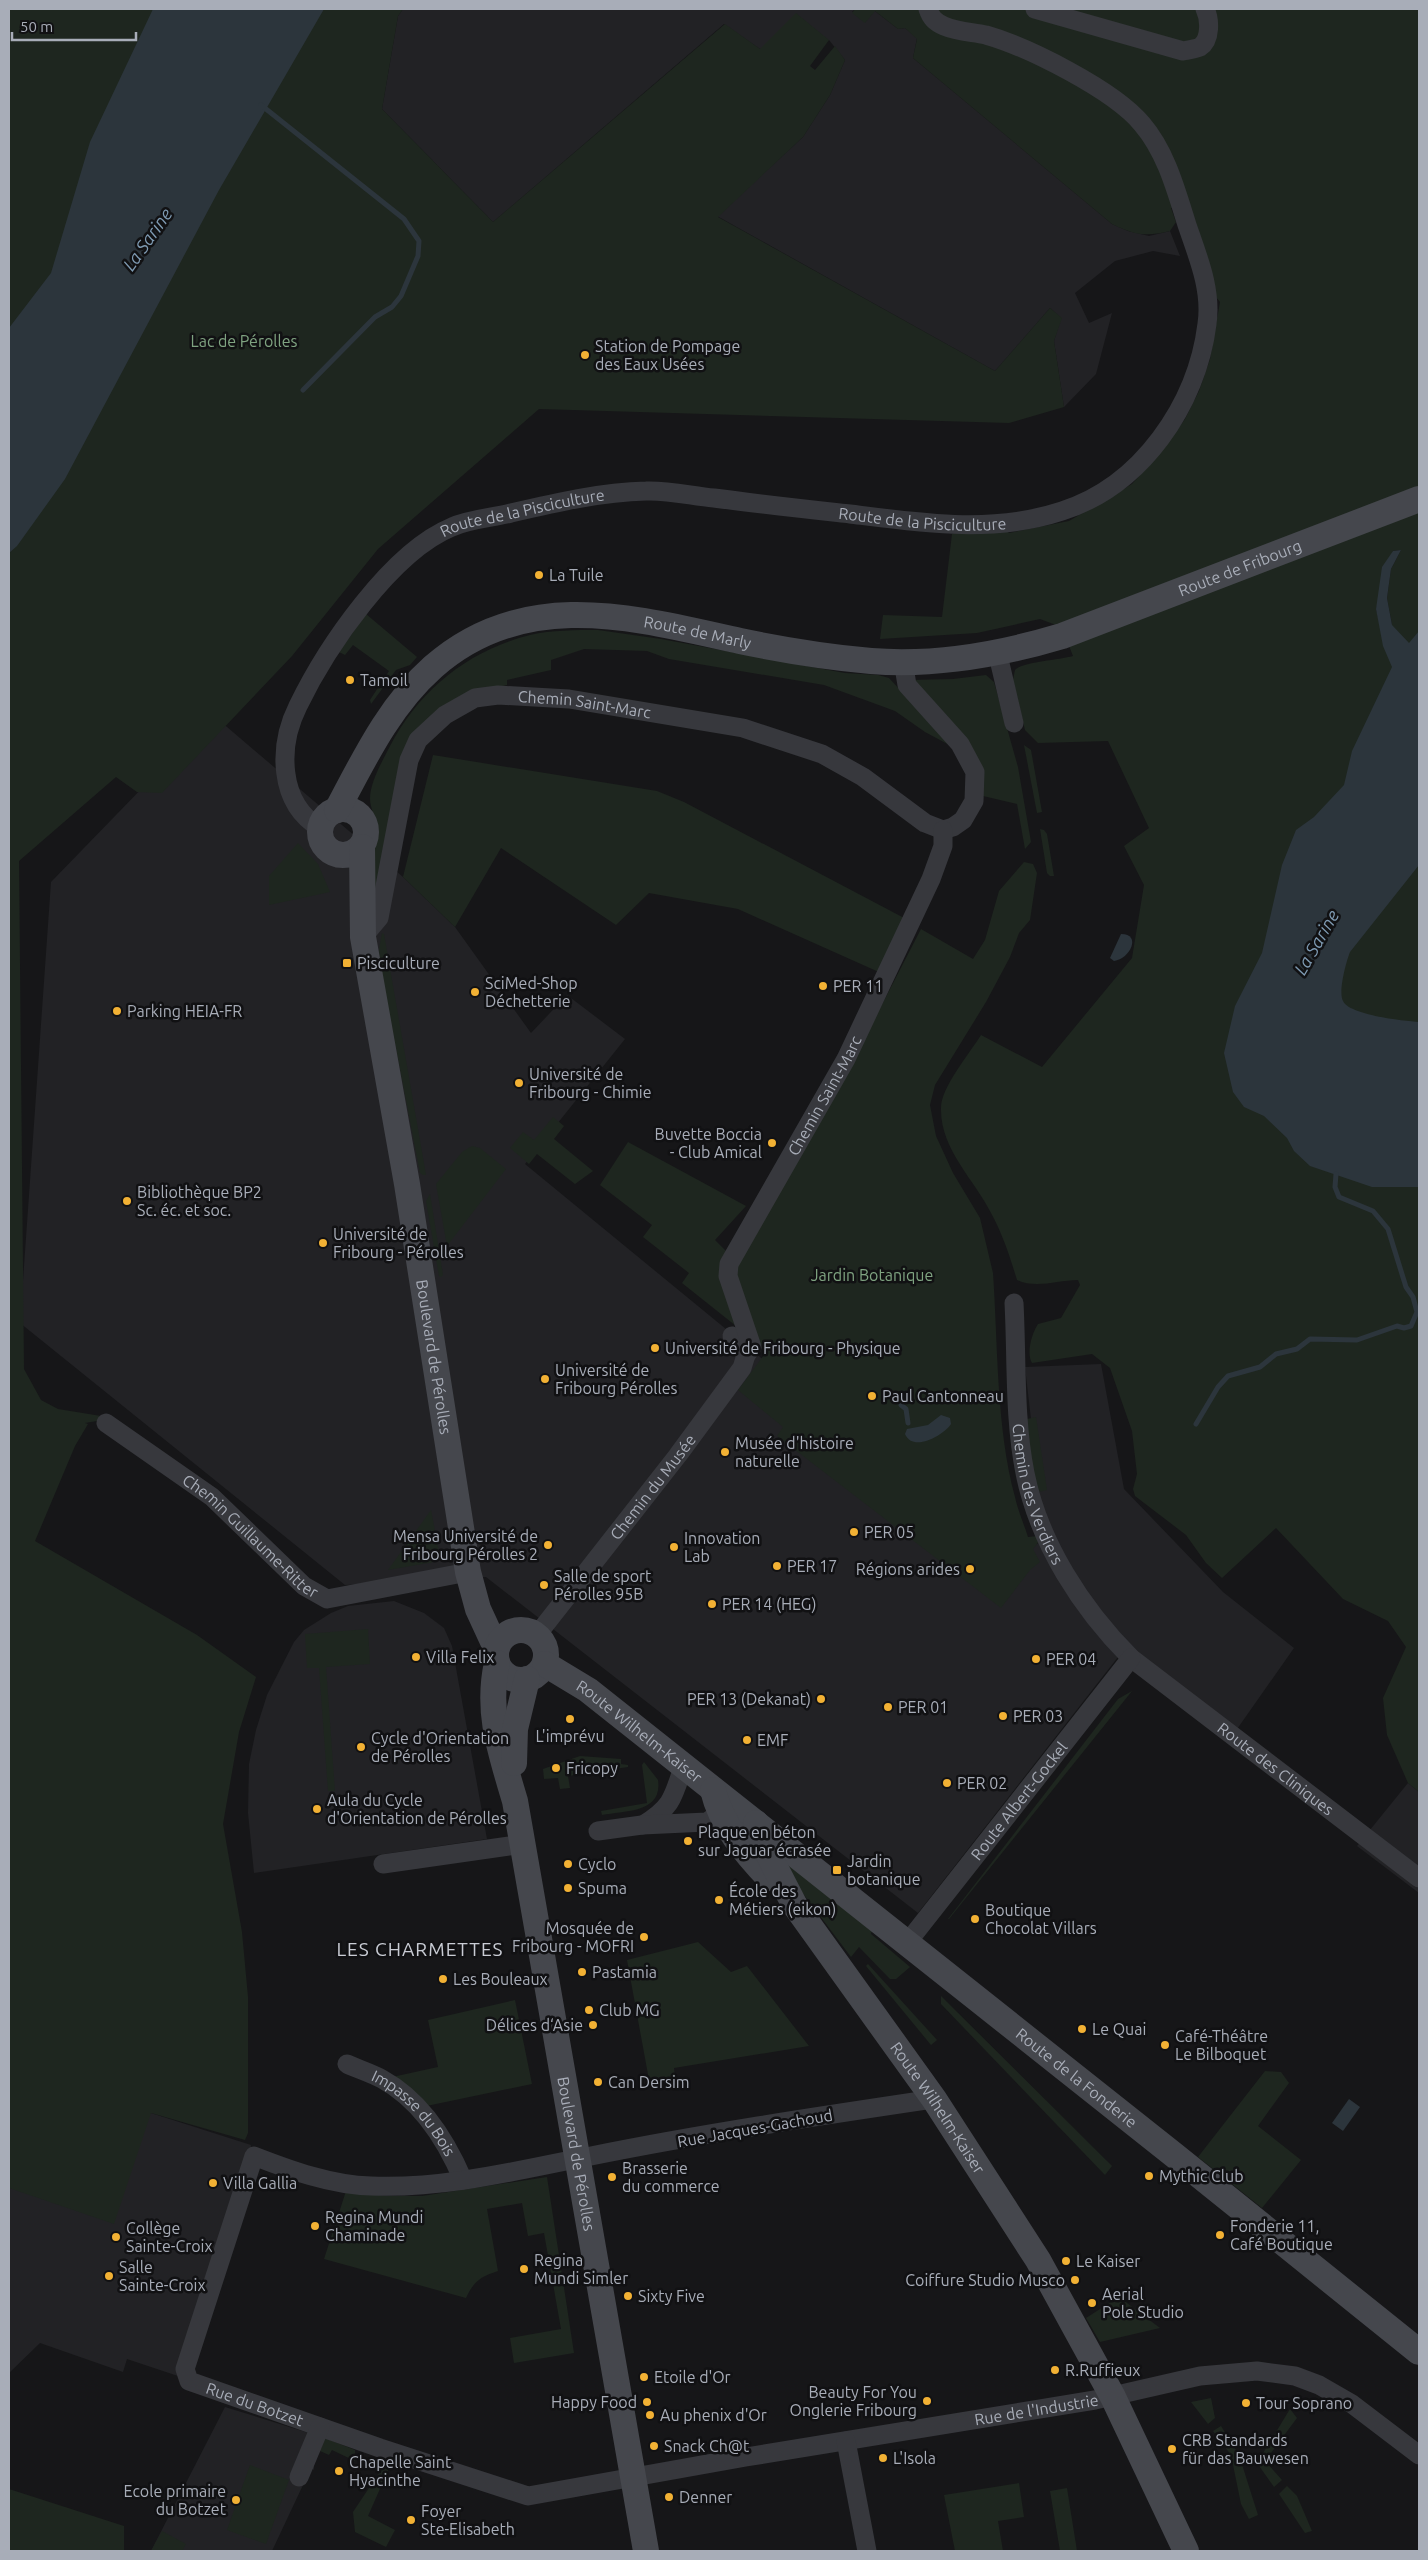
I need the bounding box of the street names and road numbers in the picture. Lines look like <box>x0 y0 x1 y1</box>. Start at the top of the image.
street label: Route de la Pisciculture <box>437 485 606 540</box>
street label: Route de la Pisciculture <box>838 504 1007 534</box>
street label: Route de Fribourg <box>1176 536 1304 600</box>
street label: Route de Marly <box>643 612 753 652</box>
street label: Chemin Saint-Marc <box>517 687 653 722</box>
street label: Chemin Saint-Marc <box>784 1032 865 1158</box>
street label: Boulevard de Pérolles <box>413 1278 455 1436</box>
street label: Chemin des Verdiers <box>1009 1423 1067 1568</box>
street label: Chemin du Musée <box>606 1431 699 1543</box>
street label: Chemin Guillaume-Ritter <box>179 1470 321 1601</box>
street label: Route Wilhelm-Kaiser <box>573 1676 706 1786</box>
street label: Route des Cliniques <box>1214 1719 1338 1819</box>
street label: Route Albert-Gockel <box>967 1738 1071 1863</box>
street label: Route de la Fonderie <box>1013 2024 1141 2131</box>
street label: Route Wilhelm-Kaiser <box>887 2038 989 2177</box>
street label: Impasse du Bois <box>369 2066 459 2159</box>
street label: Boulevard de Pérolles <box>554 2075 599 2232</box>
street label: Rue Jacques-Gachoud <box>676 2105 834 2151</box>
street label: Rue du Botzet <box>204 2379 307 2430</box>
street label: Rue de l'Industrie <box>973 2391 1100 2429</box>

